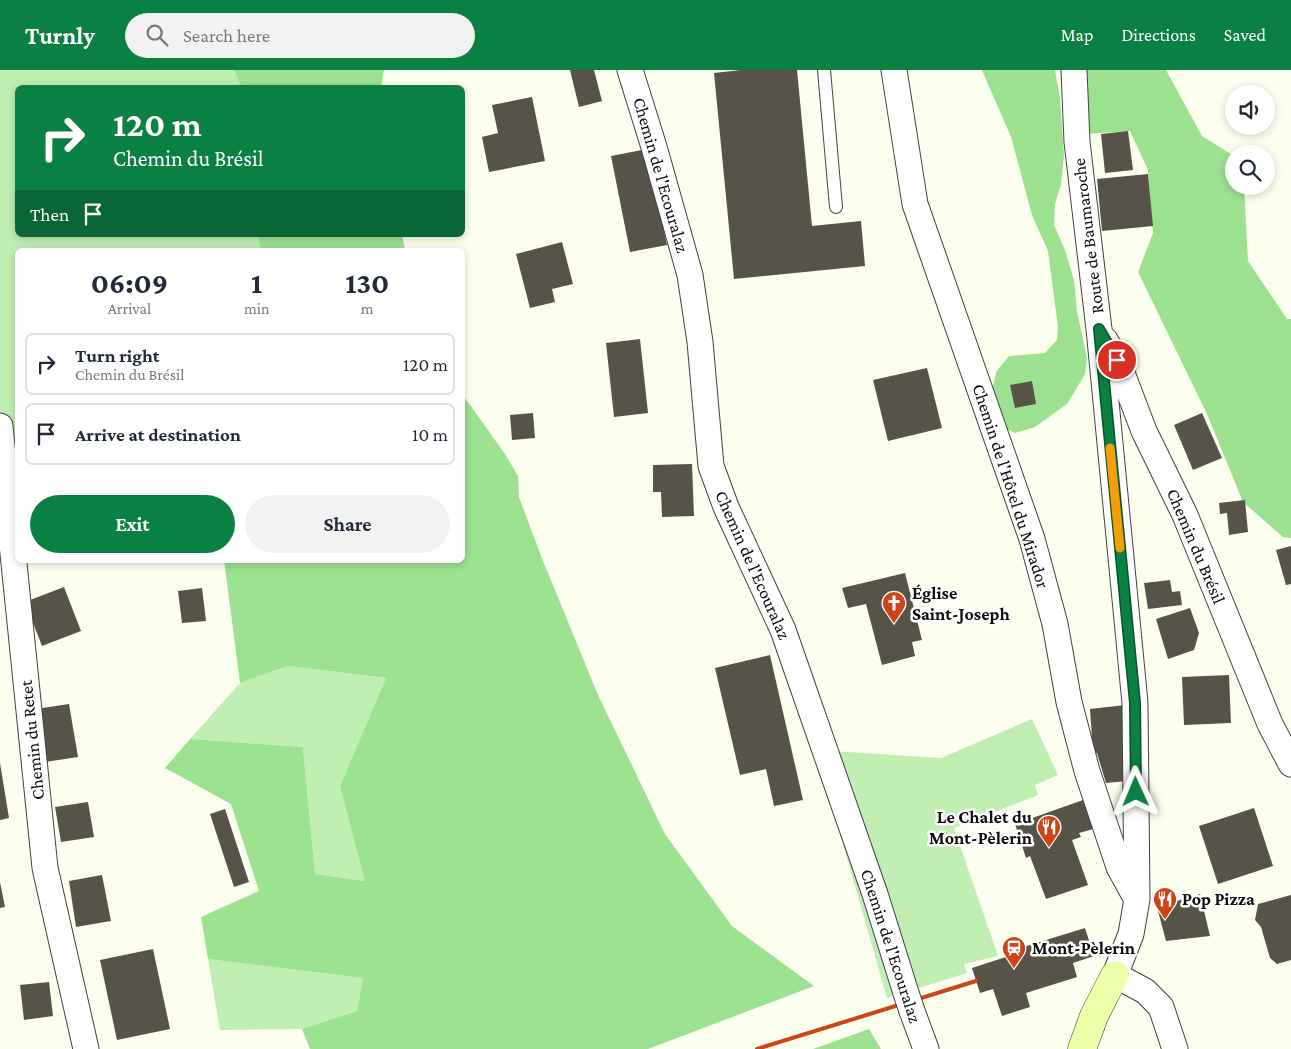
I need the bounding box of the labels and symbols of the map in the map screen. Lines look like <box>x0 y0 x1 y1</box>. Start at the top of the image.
street label: Chemin de l'Ecouralaz <box>629 95 693 255</box>
street label: Route de Baumaroche <box>1069 157 1107 315</box>
pin <box>1096 339 1138 381</box>
street label: Chemin de l'Hôtel du Mirador <box>968 381 1054 591</box>
street label: Chemin du Brésil <box>1163 485 1229 607</box>
street label: Chemin de l'Ecouralaz <box>711 488 795 643</box>
place label: Église Saint-Joseph <box>912 583 1010 624</box>
church icon: Église Saint-Joseph <box>881 590 907 624</box>
street label: Chemin du Retet <box>16 678 48 801</box>
position arrow <box>1109 765 1161 817</box>
place label: Le Chalet du Mont-Pèlerin <box>929 807 1033 848</box>
restaurant icon: Le Chalet du Mont-Pèlerin <box>1036 814 1062 848</box>
street label: Chemin de l'Ecouralaz <box>857 866 925 1026</box>
restaurant icon: Pop Pizza <box>1152 886 1178 920</box>
place label: Pop Pizza <box>1182 889 1255 909</box>
station icon: Mont-Pèlerin <box>1001 935 1027 969</box>
place label: Mont-Pèlerin <box>1032 938 1136 958</box>

